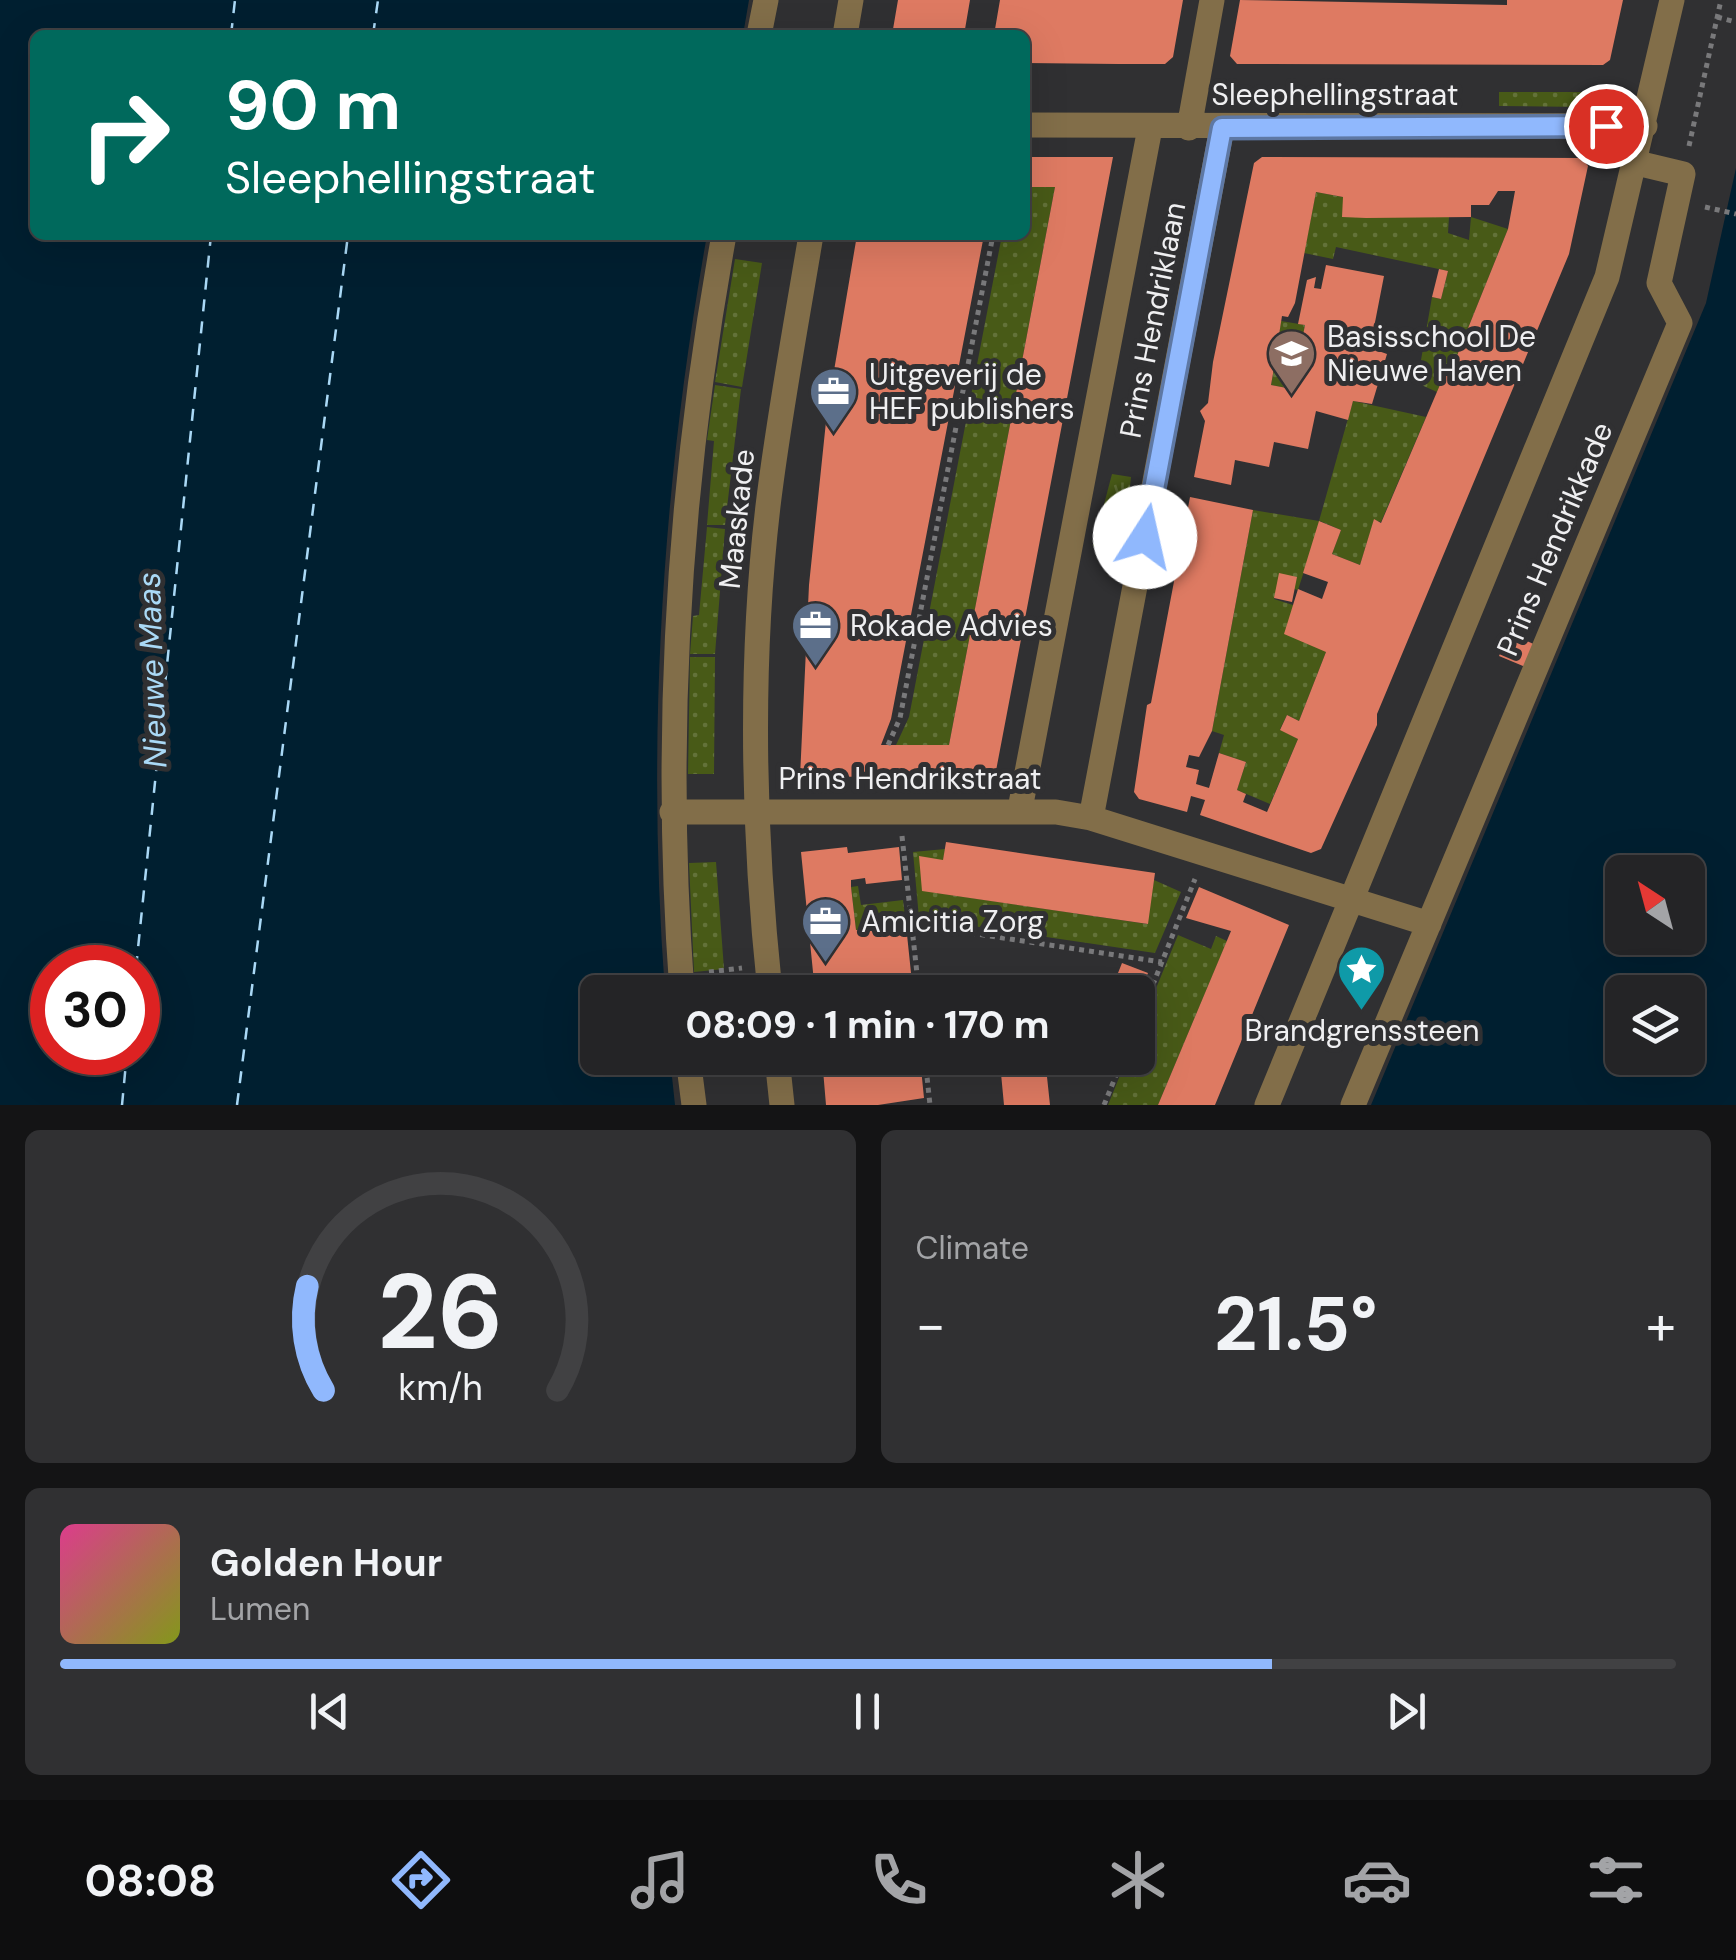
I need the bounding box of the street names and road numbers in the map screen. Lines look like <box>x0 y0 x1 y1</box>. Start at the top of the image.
street label: Sleephellingstraat <box>1211 75 1459 114</box>
street label: Prins Hendriklaan <box>1111 199 1194 441</box>
street label: Prins Hendrikkade <box>1488 416 1621 662</box>
street label: Maaskade <box>710 447 763 591</box>
street label: Prins Hendrikstraat <box>778 759 1042 798</box>

